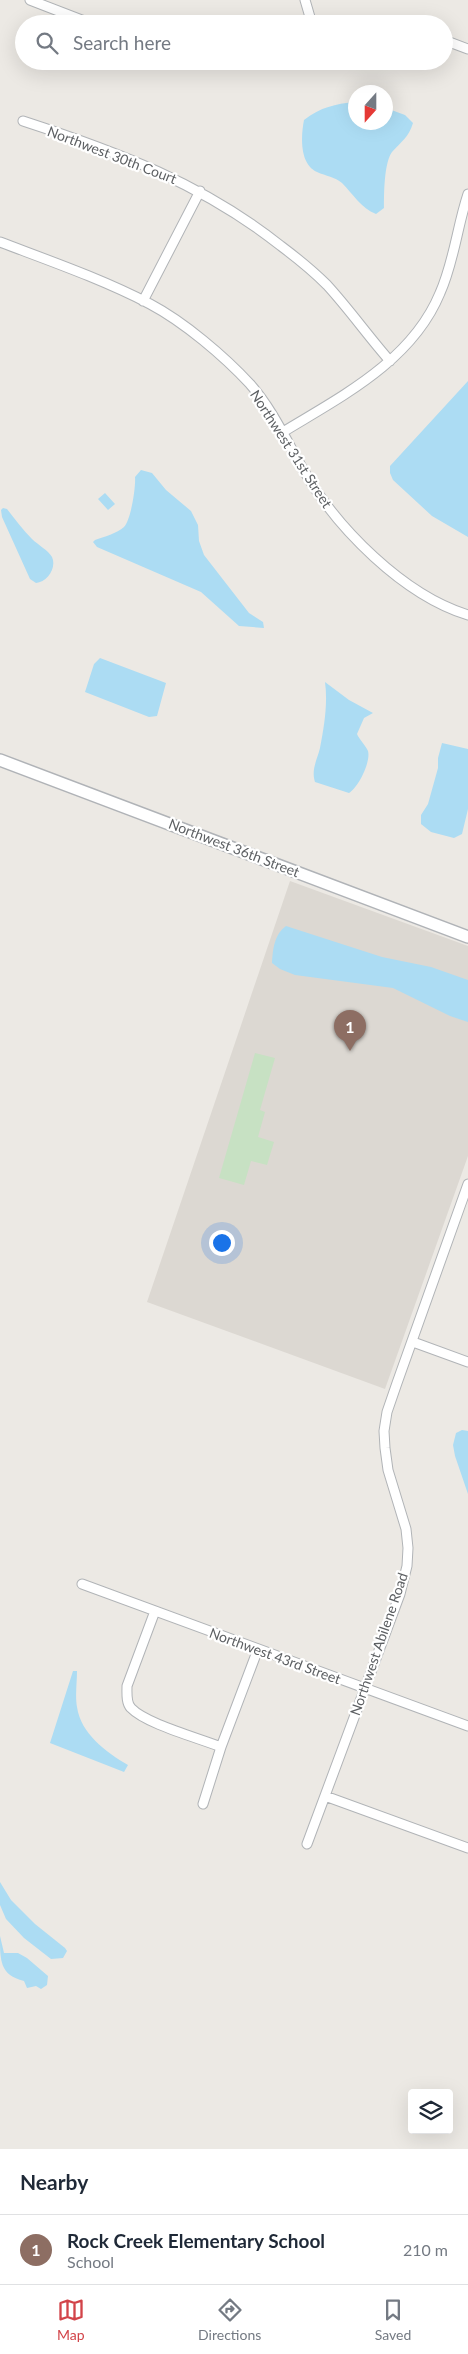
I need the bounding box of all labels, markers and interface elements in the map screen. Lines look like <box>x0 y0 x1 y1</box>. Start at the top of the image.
search box <box>15 15 453 70</box>
icon: search <box>33 29 61 57</box>
text: Search here <box>73 31 171 54</box>
north arrow <box>348 85 393 130</box>
street label: Northwest 30th Court <box>45 122 179 187</box>
street label: Northwest 31st Street <box>247 387 336 511</box>
street label: Northwest 36th Street <box>166 815 302 880</box>
pin: 1 <box>334 1010 366 1051</box>
your location <box>209 1230 235 1256</box>
street label: Northwest Abilene Road <box>346 1570 411 1718</box>
street label: Northwest 43rd Street <box>207 1624 343 1687</box>
map controls <box>408 2089 453 2134</box>
button: layers <box>408 2089 453 2134</box>
text: Nearby <box>20 2169 88 2194</box>
text: Rock Creek Elementary School <box>67 2229 325 2252</box>
text: 1 <box>31 2240 41 2259</box>
text: 210 m <box>403 2240 448 2259</box>
text: School <box>67 2252 114 2271</box>
tab: Map <box>57 2296 85 2343</box>
tab: Directions <box>198 2296 261 2343</box>
tab: Saved <box>375 2296 411 2343</box>

